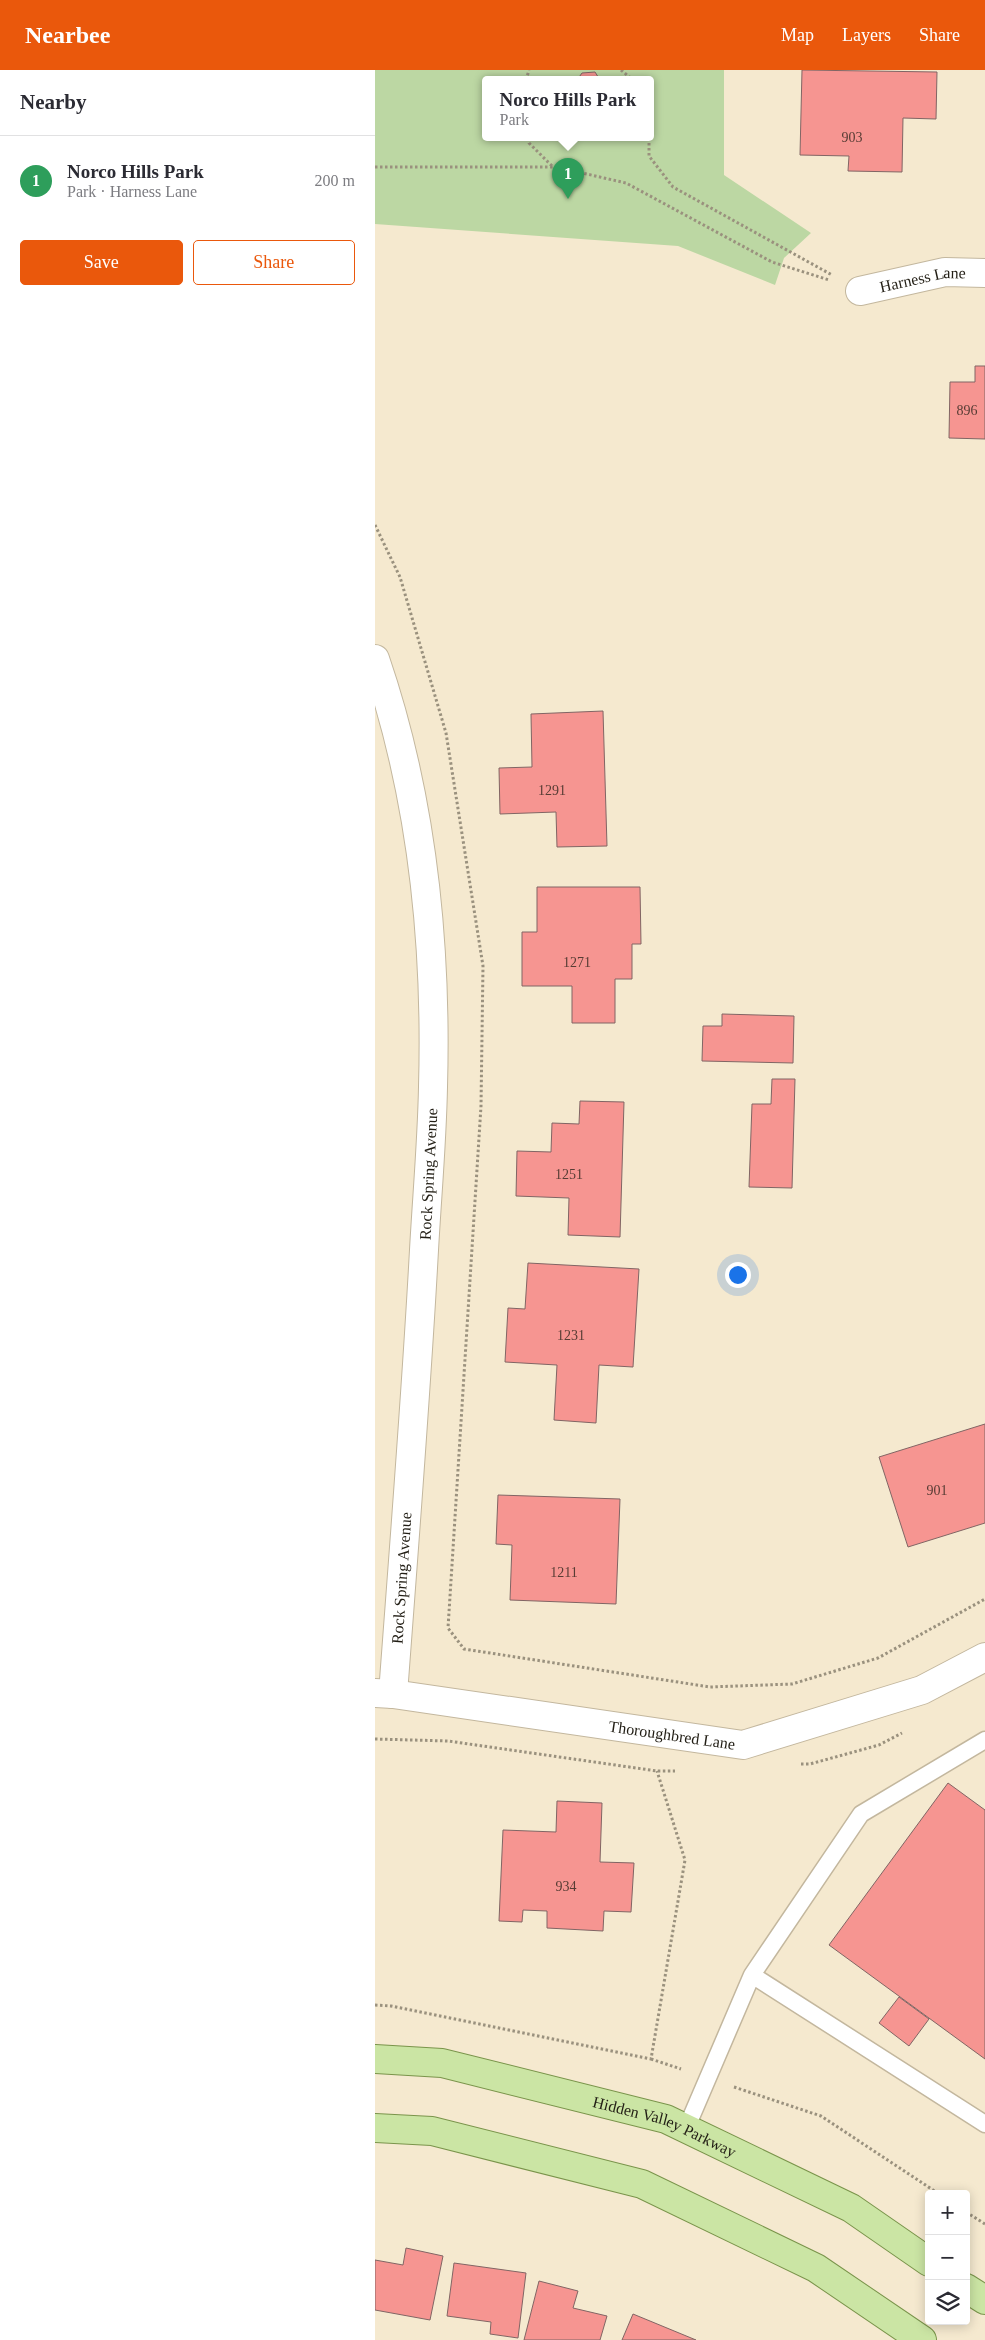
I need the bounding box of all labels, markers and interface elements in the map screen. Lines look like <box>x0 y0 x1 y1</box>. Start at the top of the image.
text: Nearbee <box>25 22 110 48</box>
text: Map <box>781 25 814 45</box>
text: Layers <box>842 25 891 45</box>
text: Share <box>919 25 960 45</box>
popup <box>482 76 654 141</box>
text: Norco Hills Park <box>500 89 636 110</box>
text: Nearby <box>20 90 87 114</box>
text: Park <box>500 111 529 128</box>
house number: 903 <box>842 130 863 145</box>
pin: 1 <box>552 158 584 199</box>
text: Norco Hills Park <box>67 161 204 182</box>
text: 1 <box>32 172 40 189</box>
text: 200 m <box>315 172 355 189</box>
text: Park · Harness Lane <box>67 183 197 200</box>
button: Save <box>20 240 183 285</box>
button: Share <box>193 240 355 285</box>
street label: Harness Lane <box>878 264 966 295</box>
house number: 896 <box>957 403 978 418</box>
house number: 1291 <box>538 783 566 798</box>
house number: 1271 <box>563 955 591 970</box>
street label: Rock Spring Avenue <box>417 1108 441 1241</box>
house number: 1251 <box>555 1167 583 1182</box>
your location <box>725 1262 751 1288</box>
house number: 1231 <box>557 1328 585 1343</box>
house number: 901 <box>927 1483 948 1498</box>
street label: Rock Spring Avenue <box>388 1512 416 1645</box>
house number: 1211 <box>550 1565 578 1580</box>
street label: Thoroughbred Lane <box>608 1718 736 1753</box>
house number: 934 <box>556 1879 577 1894</box>
street label: Hidden Valley Parkway <box>591 2093 739 2161</box>
map controls <box>925 2190 970 2325</box>
button: + <box>925 2190 970 2235</box>
button: − <box>925 2235 970 2280</box>
button: layers <box>925 2280 970 2325</box>

